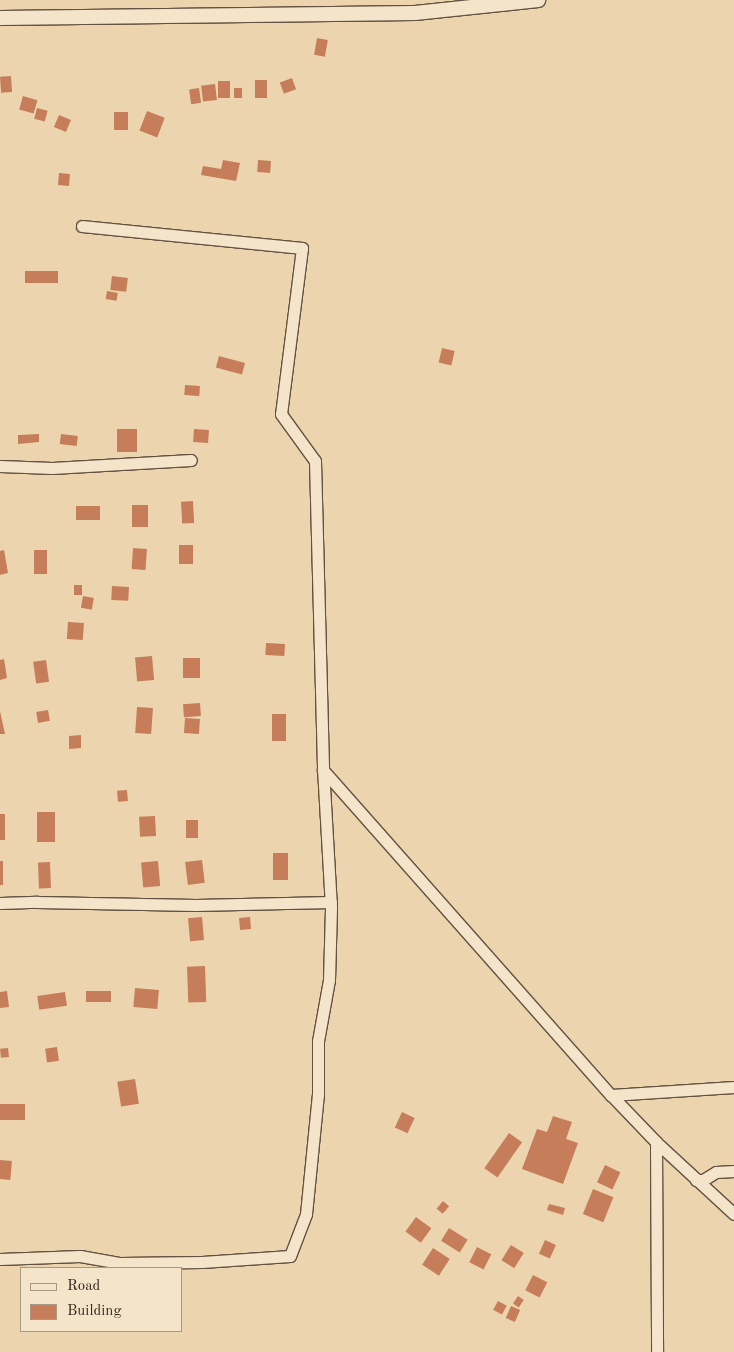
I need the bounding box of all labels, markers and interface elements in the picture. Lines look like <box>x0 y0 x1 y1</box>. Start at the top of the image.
legend <box>20 1267 182 1332</box>
text: Road <box>67 1279 100 1294</box>
text: Building <box>67 1304 122 1319</box>

